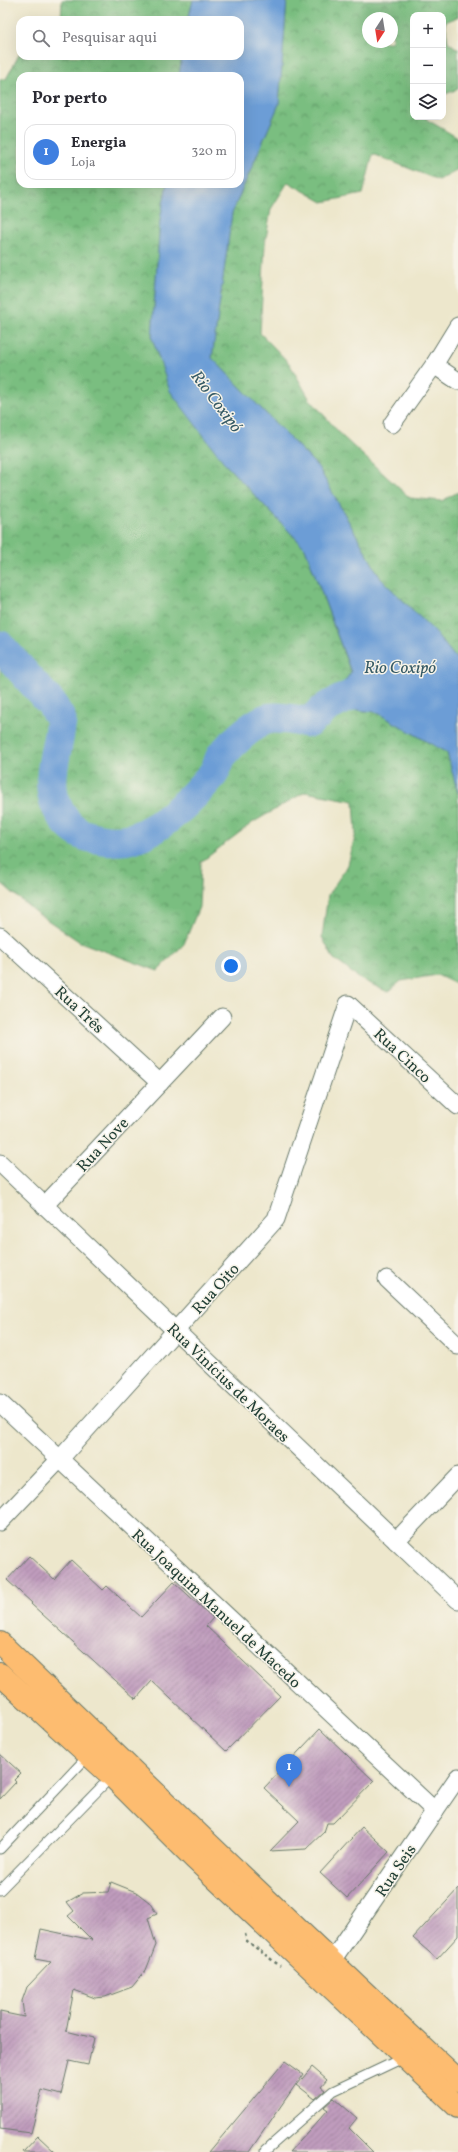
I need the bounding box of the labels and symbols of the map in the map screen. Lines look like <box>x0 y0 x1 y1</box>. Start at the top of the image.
north arrow <box>362 12 398 48</box>
water label: Rio Coxipó <box>185 366 247 438</box>
water label: Rio Coxipó <box>364 657 436 680</box>
your location <box>221 956 241 976</box>
street label: Rua Três <box>49 982 108 1039</box>
street label: Rua Cinco <box>368 1024 435 1089</box>
street label: Rua Nove <box>72 1113 134 1177</box>
street label: Rua Oito <box>188 1259 245 1320</box>
street label: Rua Vinícius de Moraes <box>161 1319 294 1448</box>
street label: Rua Joaquim Manuel de Macedo <box>126 1525 305 1694</box>
pin: 1 <box>276 1754 302 1787</box>
street label: Rua Seis <box>371 1840 422 1902</box>

